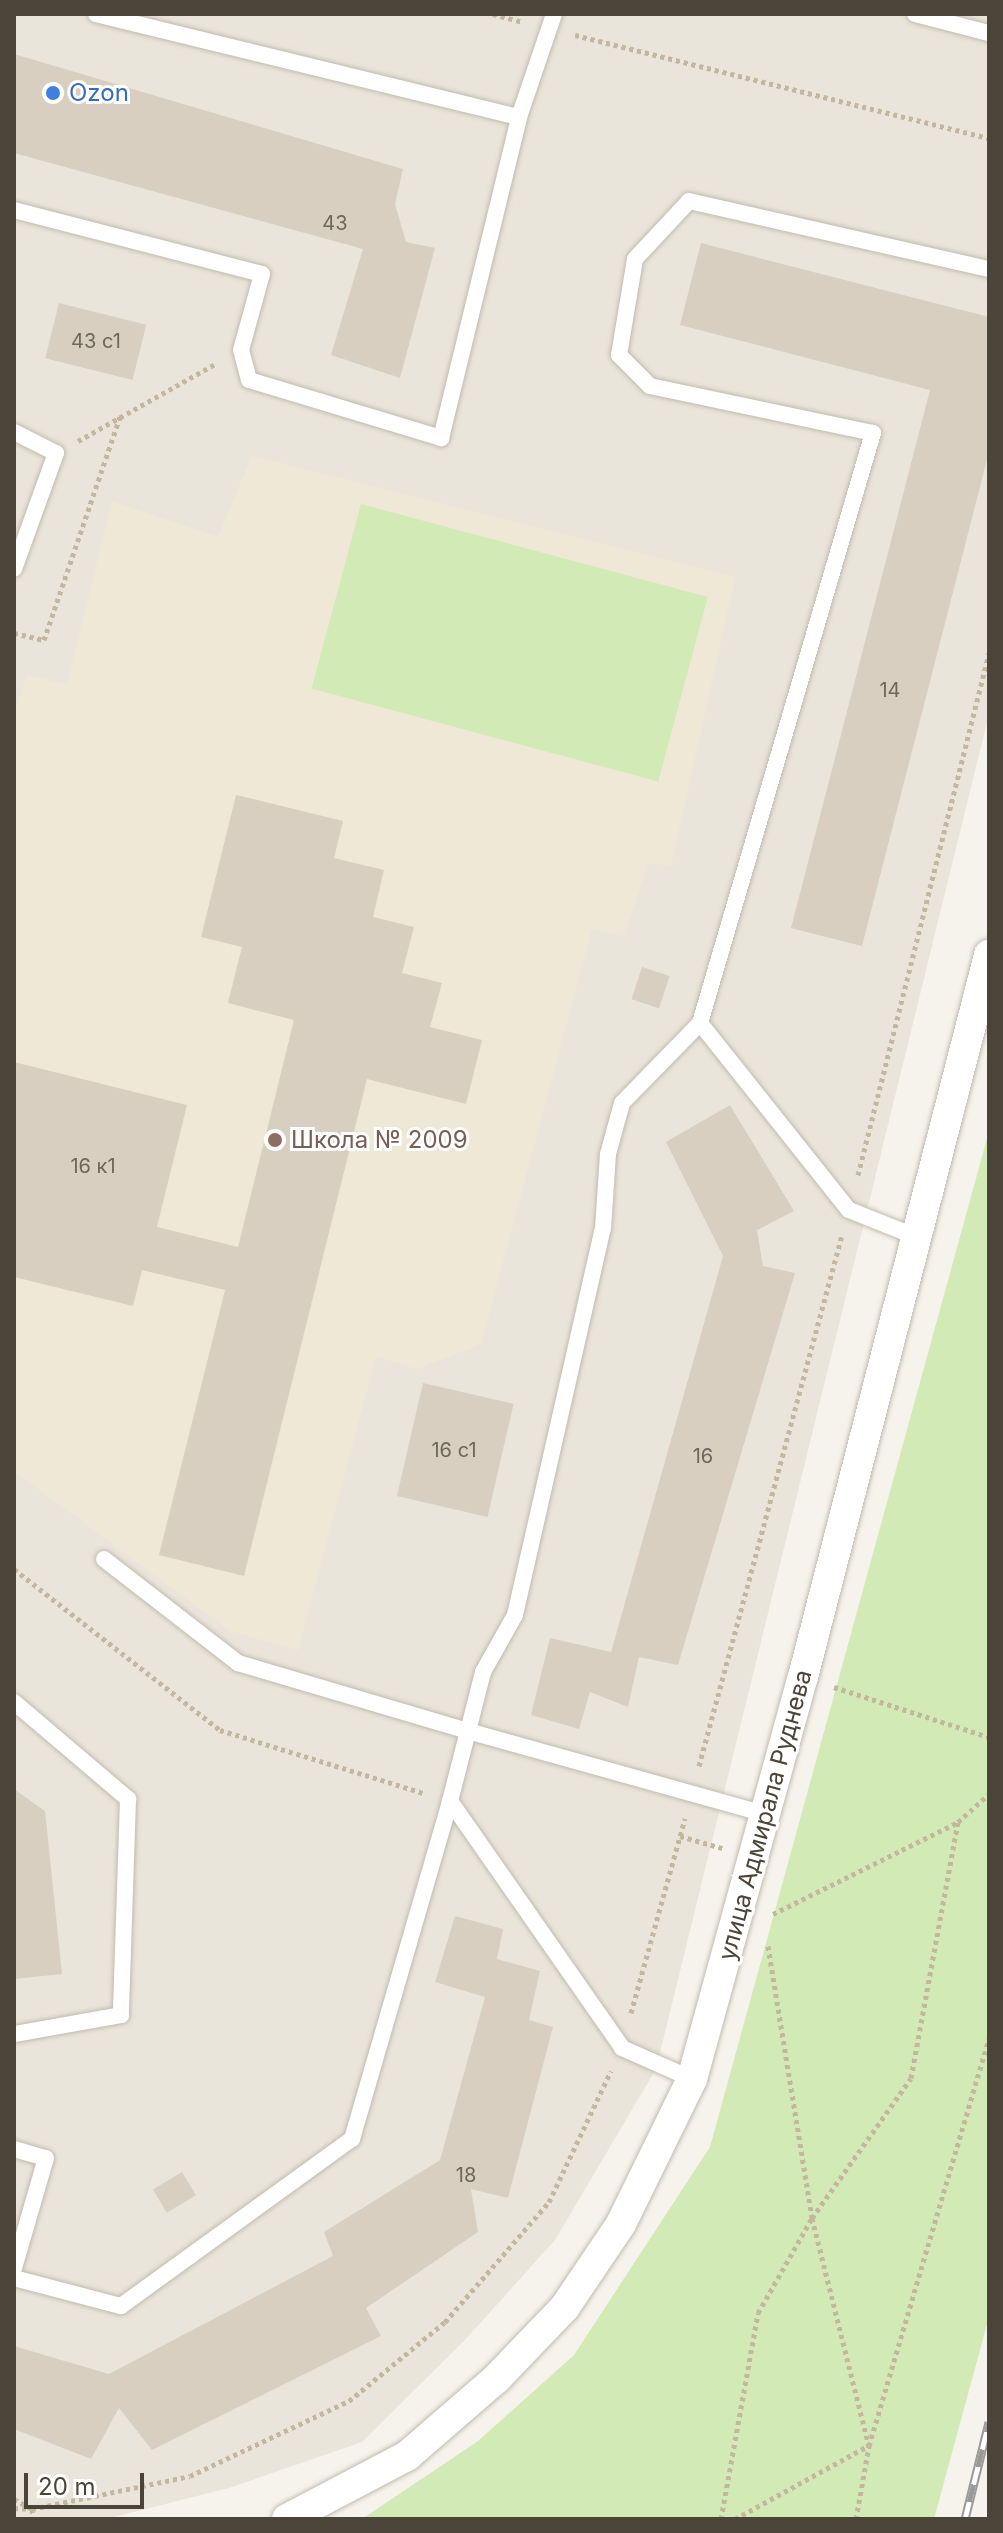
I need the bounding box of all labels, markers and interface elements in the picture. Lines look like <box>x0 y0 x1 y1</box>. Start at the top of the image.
place label: Ozon <box>69 79 129 107</box>
marker: Ozon <box>44 84 62 102</box>
house number: 43 <box>322 211 348 235</box>
house number: 43 с1 <box>71 329 121 353</box>
house number: 14 <box>879 678 901 702</box>
place label: Школа № 2009 <box>291 1126 468 1154</box>
marker: Школа № 2009 <box>266 1131 284 1149</box>
house number: 16 к1 <box>70 1154 116 1178</box>
house number: 16 с1 <box>431 1438 477 1462</box>
house number: 16 <box>693 1444 713 1468</box>
street label: улица Адмирала Руднева <box>712 1667 818 1963</box>
house number: 18 <box>456 2163 476 2187</box>
scale bar <box>28 2457 148 2507</box>
text: 20 m <box>38 2472 96 2501</box>

